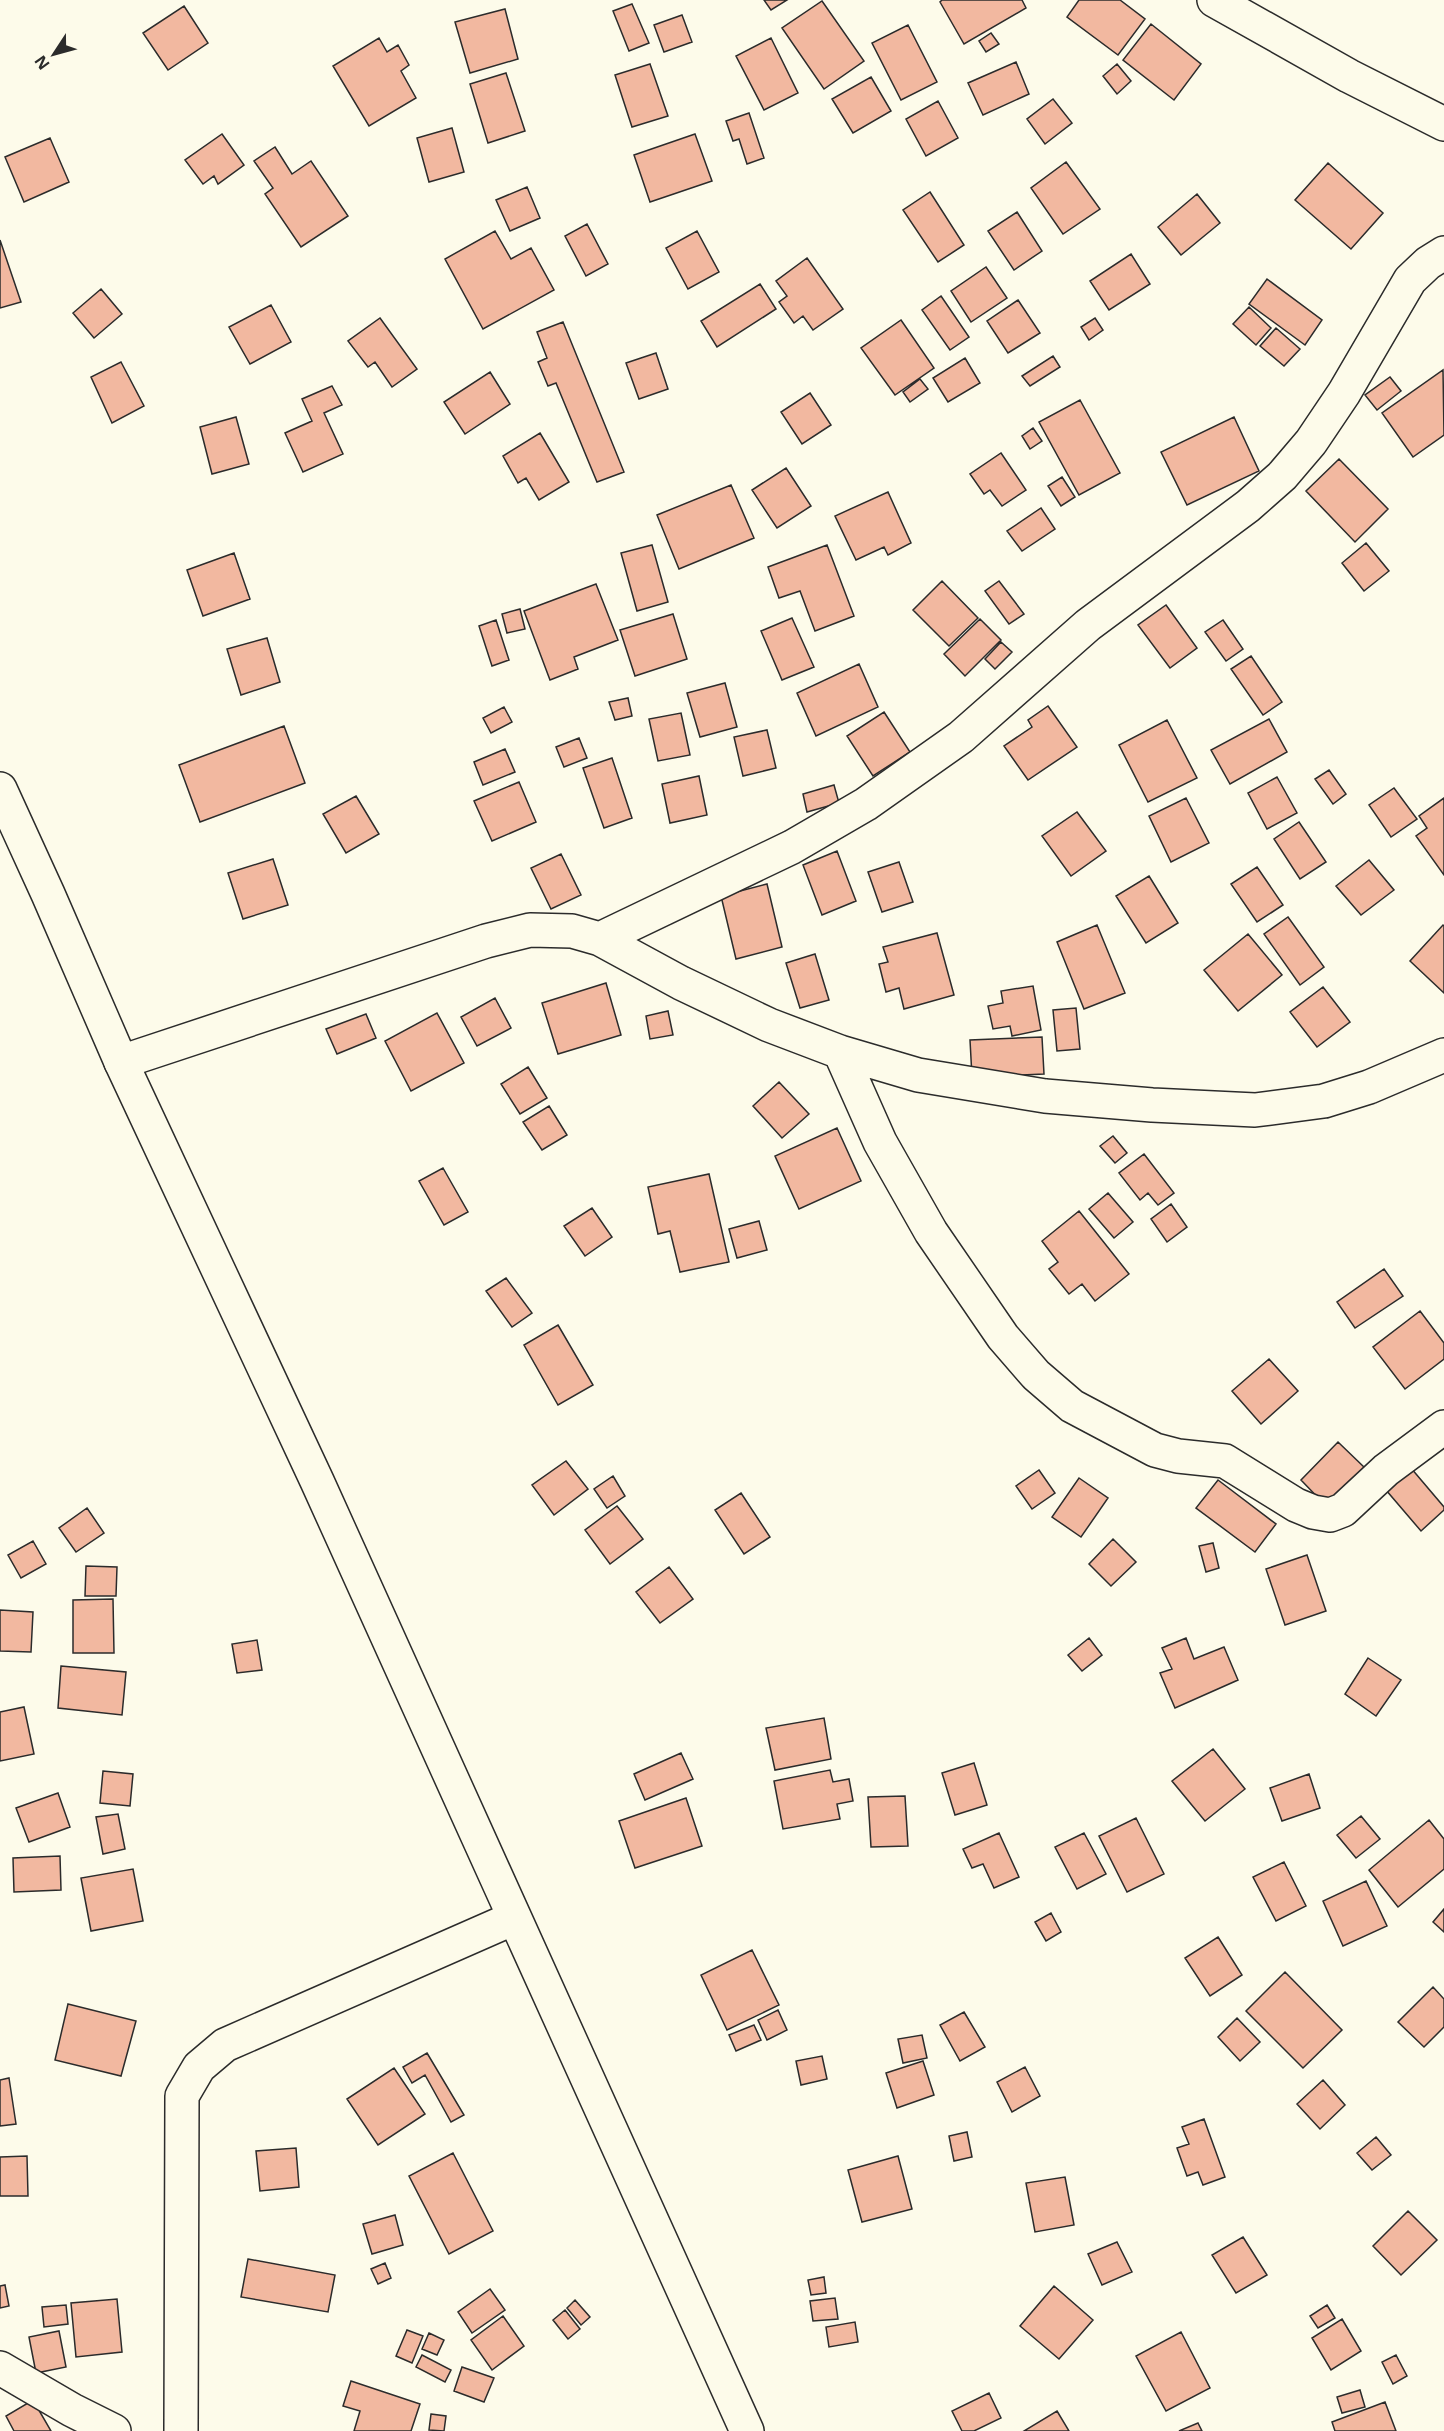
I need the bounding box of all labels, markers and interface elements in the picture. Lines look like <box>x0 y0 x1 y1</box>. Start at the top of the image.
north arrow <box>24 24 84 84</box>
text: N <box>29 51 55 75</box>

